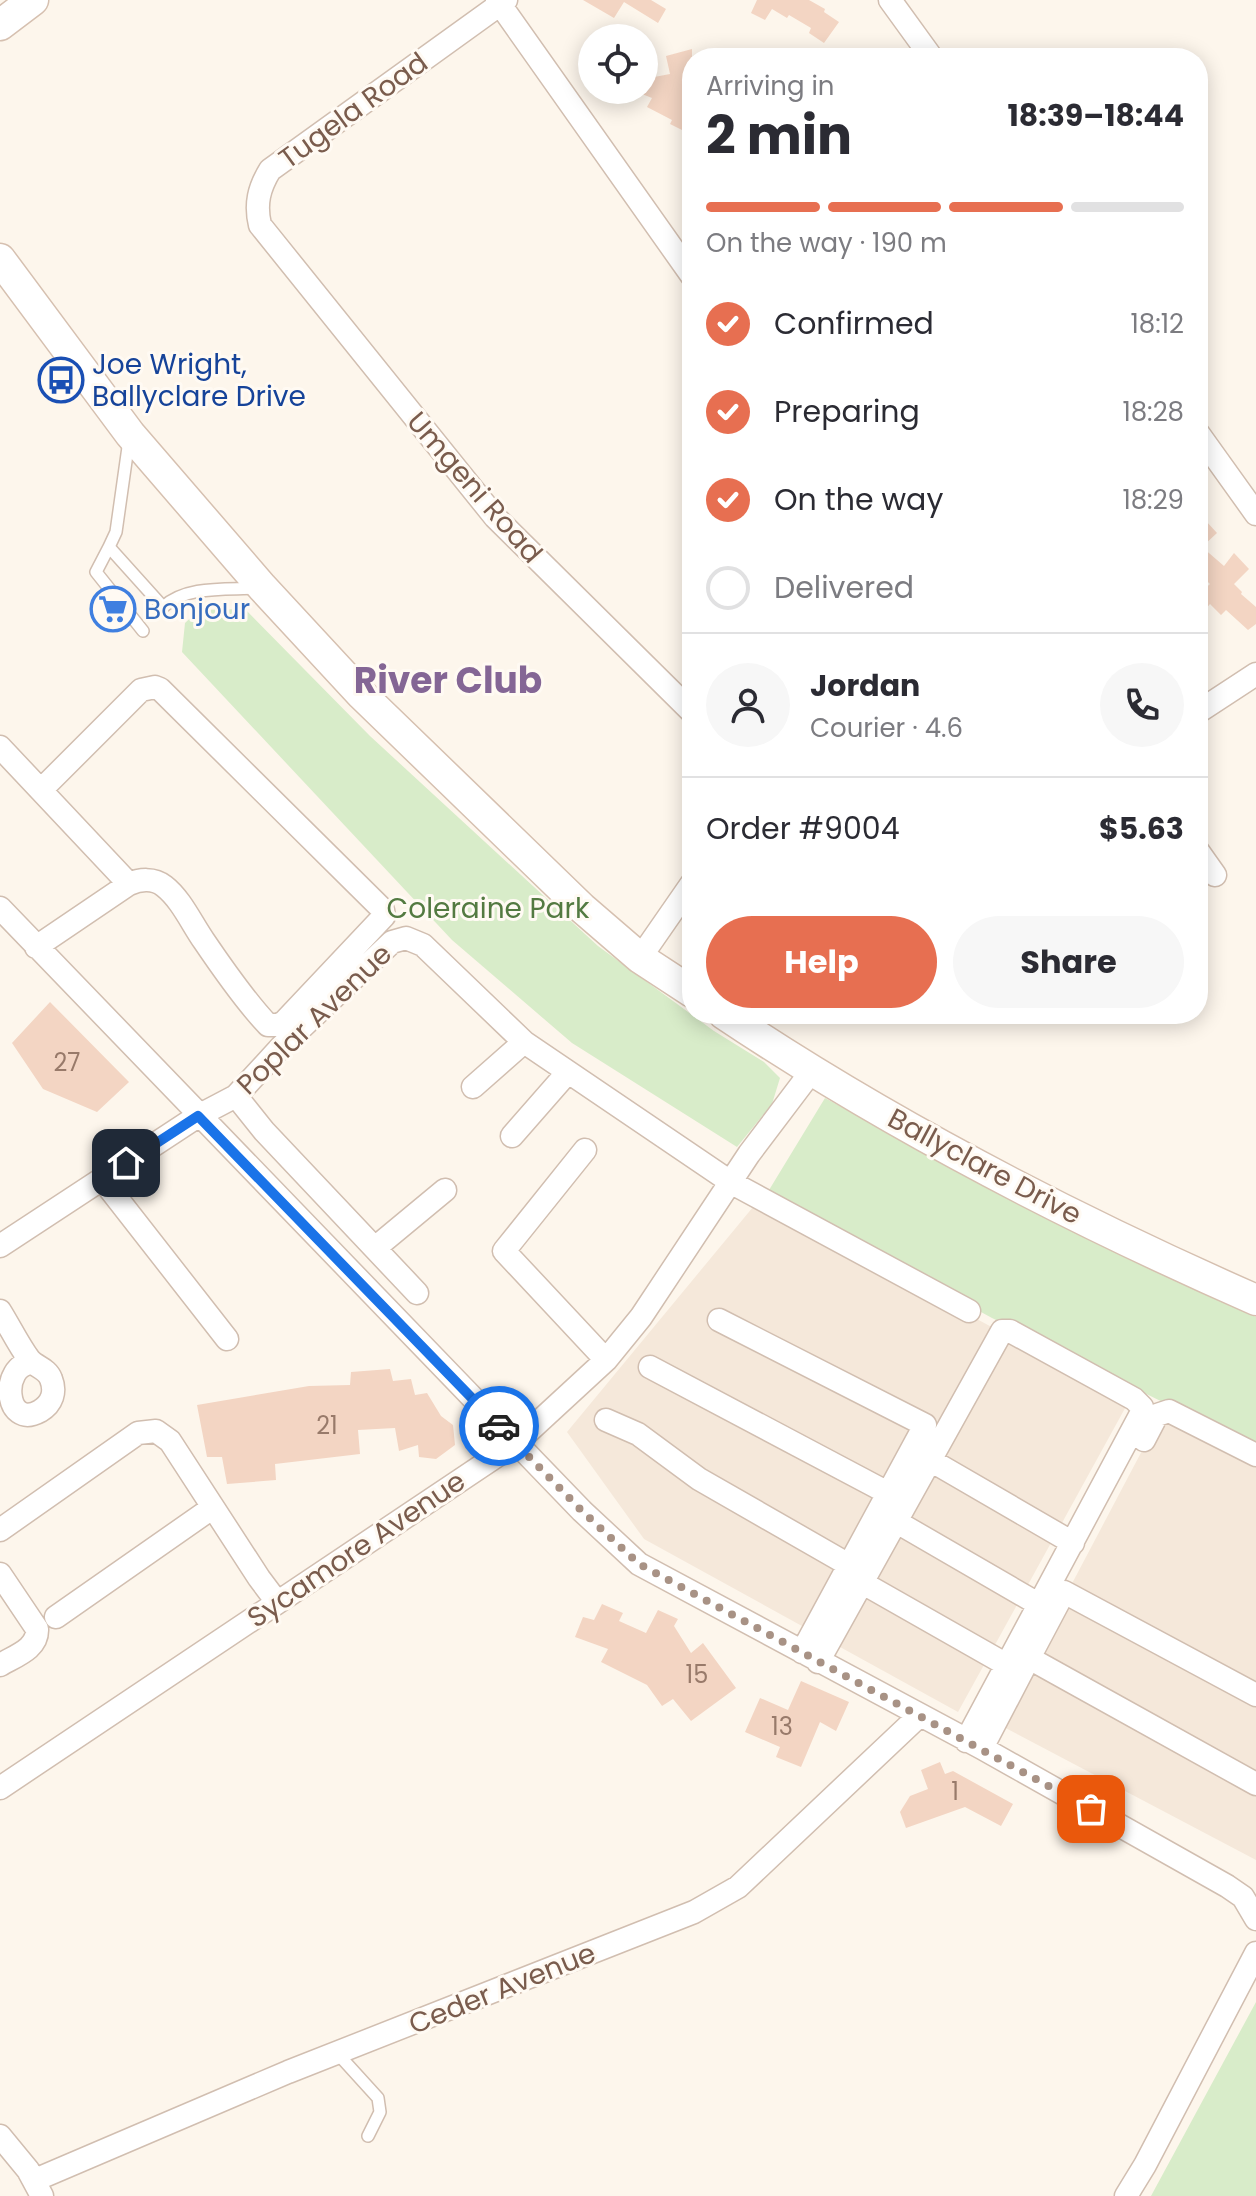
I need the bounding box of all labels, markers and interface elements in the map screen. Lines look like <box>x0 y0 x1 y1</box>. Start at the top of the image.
map controls <box>578 24 658 104</box>
button: locate <box>578 24 658 104</box>
street label: Tugela Road <box>271 43 436 178</box>
text: Arriving in <box>706 68 835 104</box>
text: 18:39–18:44 <box>1007 94 1184 137</box>
text: 2 min <box>706 99 852 172</box>
text: On the way · 190 m <box>706 225 947 261</box>
icon: check <box>706 302 750 346</box>
text: Confirmed <box>774 302 934 345</box>
text: 18:12 <box>1130 306 1184 342</box>
place label: Joe Wright, Ballyclare Drive <box>92 345 306 416</box>
bus stop icon: Joe Wright, Ballyclare Drive <box>37 356 85 404</box>
icon: check <box>706 390 750 434</box>
text: Preparing <box>774 390 920 433</box>
text: 18:28 <box>1122 394 1184 430</box>
street label: Umgeni Road <box>398 403 551 571</box>
icon: check <box>706 478 750 522</box>
text: On the way <box>774 478 943 521</box>
text: 18:29 <box>1122 482 1184 518</box>
text: Delivered <box>774 566 914 609</box>
supermarket icon: Bonjour <box>89 585 137 633</box>
place label: Bonjour <box>144 590 250 629</box>
district label: River Club <box>354 655 542 706</box>
button: person <box>706 663 790 747</box>
button: phone <box>1100 663 1184 747</box>
text: Jordan <box>810 664 920 707</box>
text: Courier · 4.6 <box>810 710 963 746</box>
text: Order #9004 <box>706 807 900 850</box>
text: $5.63 <box>1099 807 1184 850</box>
park label: Coleraine Park <box>387 889 590 928</box>
button: Help <box>706 916 937 1008</box>
button: Share <box>953 916 1184 1008</box>
street label: Poplar Avenue <box>228 935 401 1104</box>
house number: 27 <box>54 1046 80 1079</box>
street label: Ballyclare Drive <box>881 1099 1088 1234</box>
pin <box>92 1129 160 1197</box>
icon: home <box>104 1141 148 1185</box>
courier <box>459 1386 539 1466</box>
icon: car <box>477 1404 521 1448</box>
house number: 21 <box>316 1409 338 1442</box>
street label: Sycamore Avenue <box>240 1462 473 1637</box>
house number: 15 <box>686 1658 708 1691</box>
house number: 13 <box>771 1710 793 1743</box>
house number: 1 <box>951 1775 959 1808</box>
pin <box>1057 1775 1125 1843</box>
icon: bag <box>1069 1787 1113 1831</box>
street label: Ceder Avenue <box>403 1933 601 2044</box>

